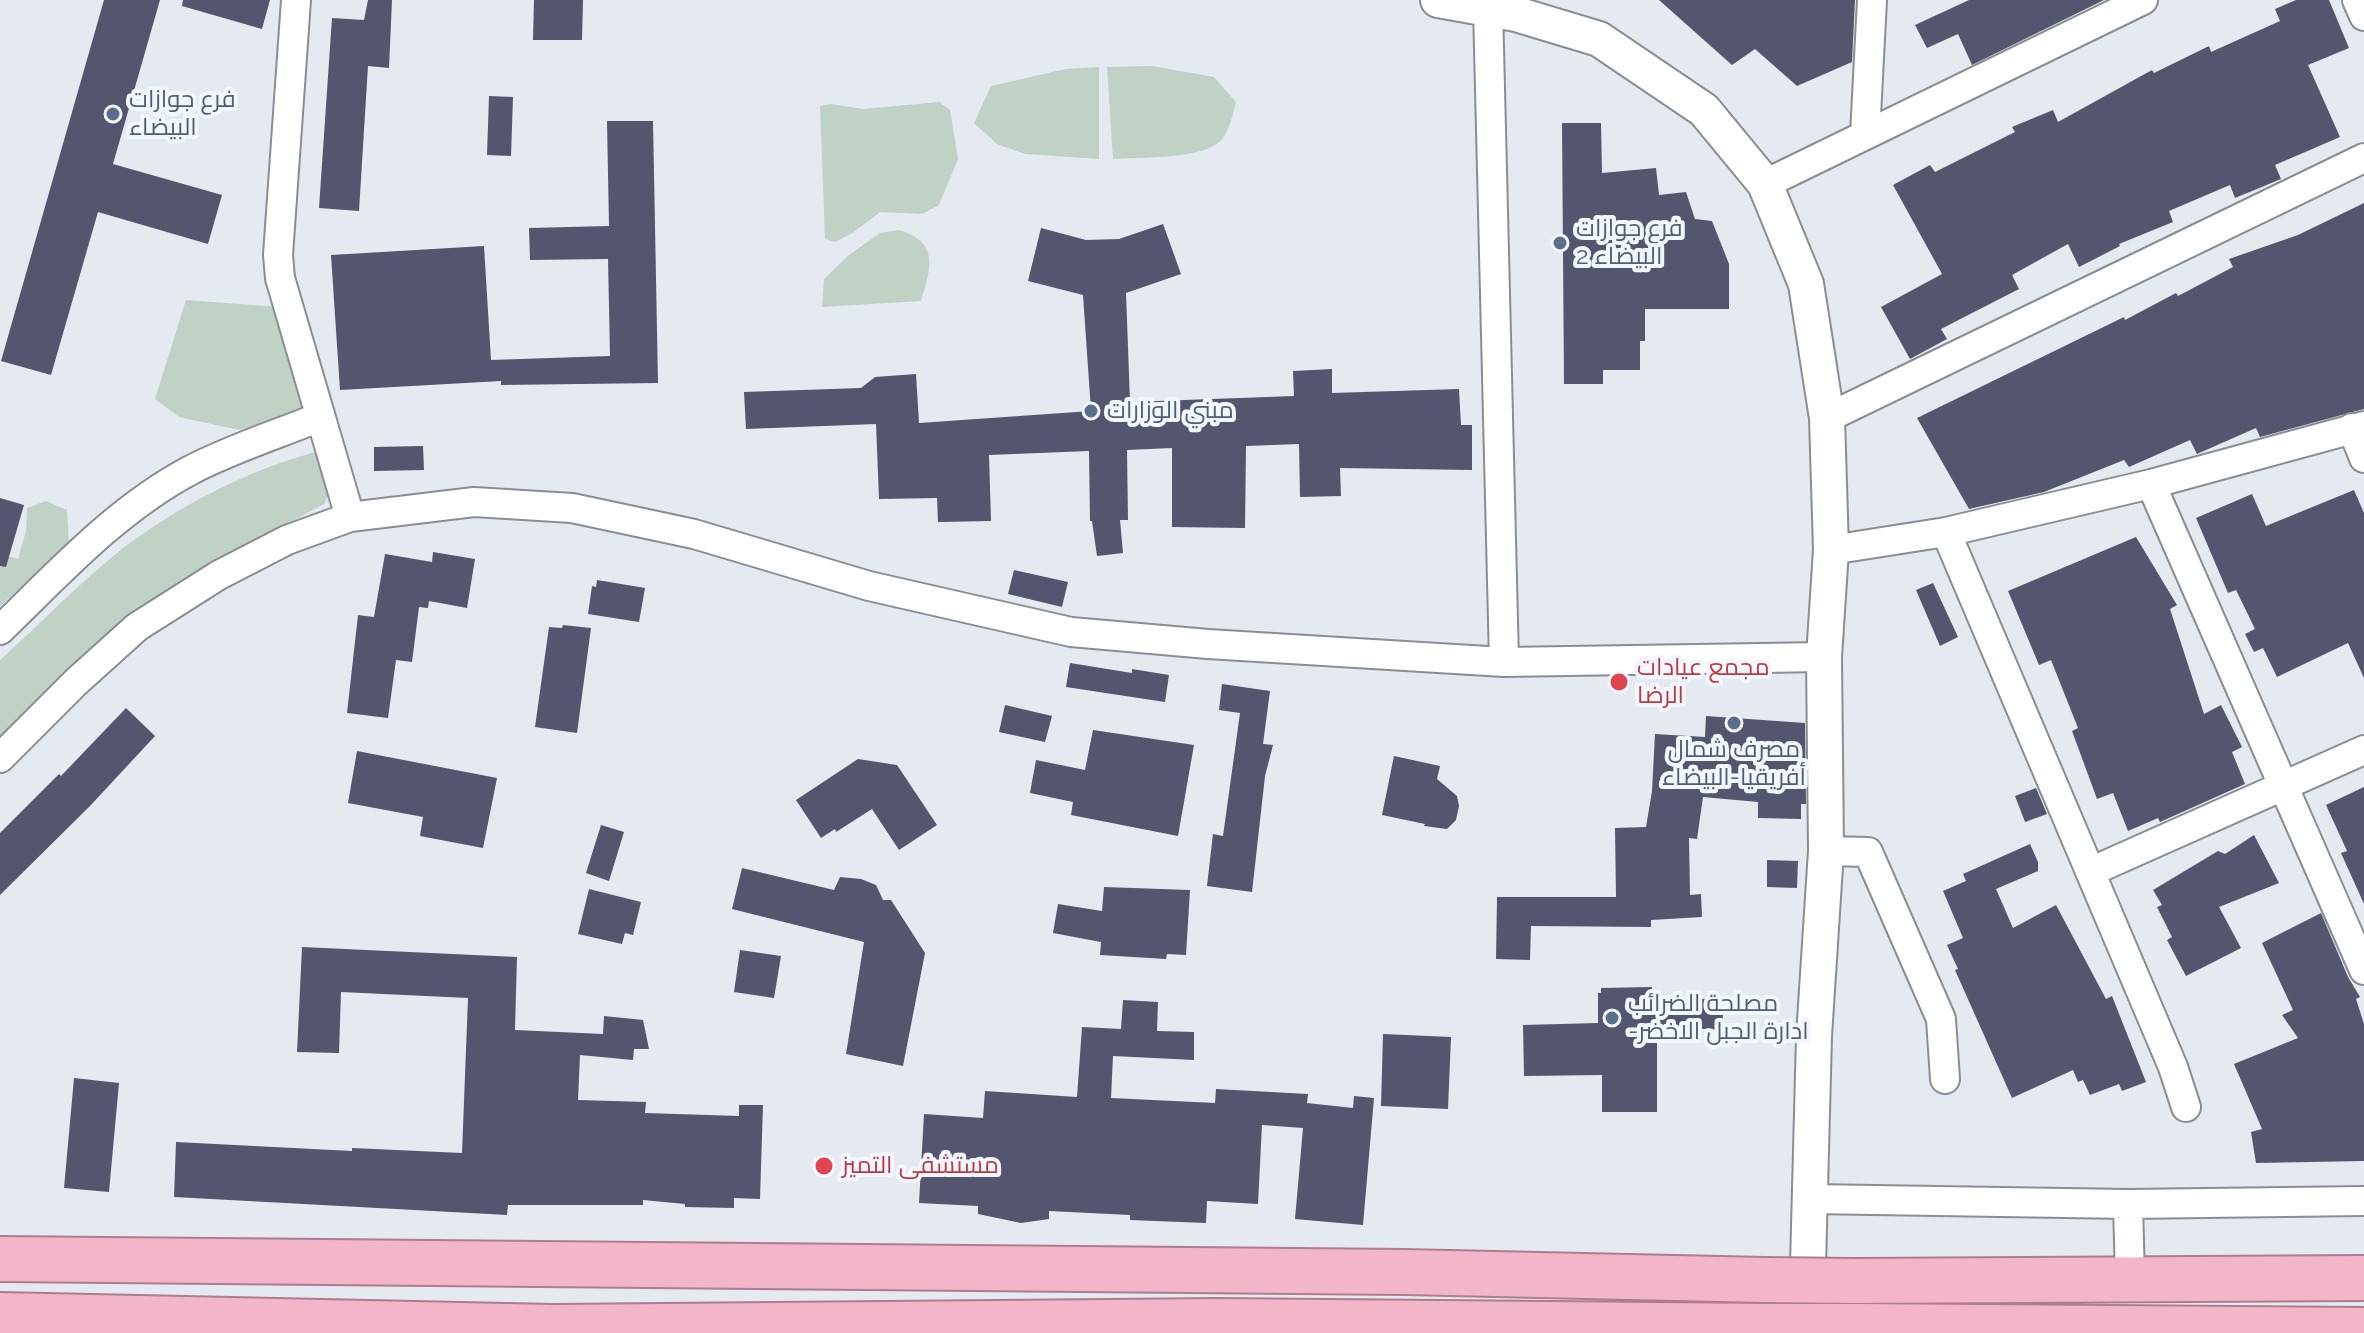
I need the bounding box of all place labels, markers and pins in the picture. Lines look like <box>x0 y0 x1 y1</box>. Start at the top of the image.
place label: فرع جوازات البيضاء <box>129 86 236 142</box>
marker: فرع جوازات البيضاء <box>104 105 122 123</box>
place label: فرع جوازات البيضاء 2 <box>1576 215 1683 271</box>
marker: فرع جوازات البيضاء 2 <box>1551 234 1569 252</box>
place label: مبني الوزارات <box>1107 397 1234 425</box>
marker: مبني الوزارات <box>1082 402 1100 420</box>
place label: مجمع عيادات الرضا <box>1637 654 1770 710</box>
marker: مجمع عيادات الرضا <box>1608 671 1630 693</box>
marker: مصرف شمال أفريقيا-البيضاء <box>1725 714 1743 732</box>
place label: مصرف شمال أفريقيا-البيضاء <box>1662 736 1806 792</box>
place label: مصلحة الضرائب -ادارة الجبل الاخضر <box>1628 990 1809 1046</box>
marker: مصلحة الضرائب -ادارة الجبل الاخضر <box>1603 1009 1621 1027</box>
place label: مستشفى التميز <box>842 1152 999 1180</box>
marker: مستشفى التميز <box>813 1155 835 1177</box>

